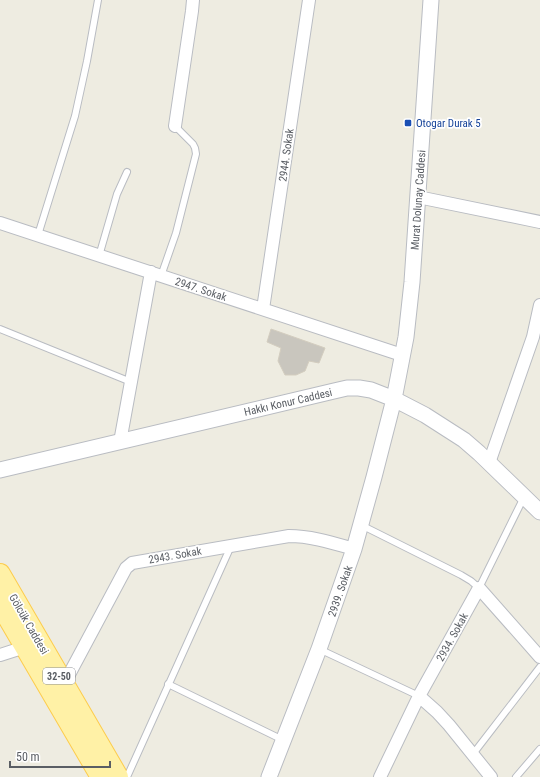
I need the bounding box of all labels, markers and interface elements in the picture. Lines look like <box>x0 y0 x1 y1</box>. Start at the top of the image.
place label: Otogar Durak 5 <box>416 117 481 130</box>
marker: Otogar Durak 5 <box>403 118 413 128</box>
street label: 2944. Sokak <box>276 128 297 182</box>
street label: Murat Dolunay Caddesi <box>409 150 428 250</box>
street label: 2947. Sokak <box>173 275 228 304</box>
street label: Hakkı Konur Caddesi <box>243 386 333 419</box>
street label: 2943. Sokak <box>148 544 203 567</box>
street label: 2939. Sokak <box>326 564 355 619</box>
street label: Gölcük Caddesi <box>6 592 51 657</box>
street label: 2934. Sokak <box>434 611 471 664</box>
road number: 32-50 <box>43 668 75 684</box>
scale bar <box>10 743 110 769</box>
text: 50 m <box>16 750 40 764</box>

